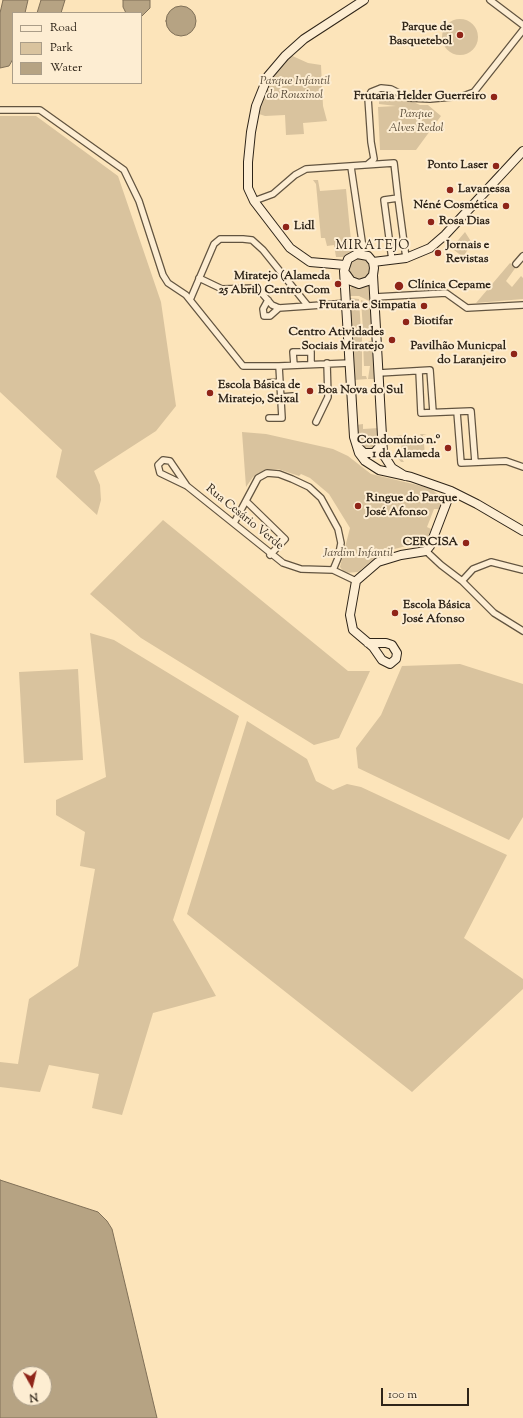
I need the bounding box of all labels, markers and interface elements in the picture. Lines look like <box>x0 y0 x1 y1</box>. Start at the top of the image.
legend <box>12 12 142 84</box>
text: Road <box>50 19 77 37</box>
place label: Parque de Basquetebol <box>389 21 452 49</box>
marker: Parque de Basquetebol <box>455 30 465 40</box>
text: Park <box>50 39 73 57</box>
text: Water <box>50 59 82 77</box>
park label: Parque Infantil do Rouxinol <box>260 75 330 103</box>
place label: Frutaria Helder Guerreiro <box>354 90 486 104</box>
marker: Frutaria Helder Guerreiro <box>489 92 499 102</box>
park label: Parque Alves Redol <box>388 108 444 136</box>
place label: Ponto Laser <box>427 159 488 173</box>
marker: Ponto Laser <box>491 161 501 171</box>
place label: Lavanessa <box>458 183 510 197</box>
marker: Lavanessa <box>445 185 455 195</box>
place label: Néné Cosmética <box>414 199 498 213</box>
marker: Néné Cosmética <box>501 201 511 211</box>
place label: Rosa Dias <box>439 215 490 229</box>
marker: Rosa Dias <box>426 217 436 227</box>
place label: Lidl <box>294 220 315 234</box>
marker: Lidl <box>281 222 291 232</box>
district label: MIRATEJO <box>336 239 410 255</box>
place label: Jornais e Revistas <box>446 239 489 267</box>
marker: Jornais e Revistas <box>433 248 443 258</box>
place label: Miratejo (Alameda 25 Abril) Centro Com <box>218 270 330 298</box>
marker: Miratejo (Alameda 25 Abril) Centro Com <box>333 279 343 289</box>
place label: Clínica Cepame <box>408 279 491 293</box>
marker: Clínica Cepame <box>393 280 405 292</box>
place label: Frutaria e Simpatia <box>319 299 416 313</box>
marker: Frutaria e Simpatia <box>419 301 429 311</box>
place label: Biotifar <box>414 315 453 329</box>
marker: Biotifar <box>401 317 411 327</box>
place label: Centro Atividades Sociais Miratejo <box>289 326 384 354</box>
marker: Centro Atividades Sociais Miratejo <box>387 335 397 345</box>
place label: Pavilhão Municpal do Laranjeiro <box>410 340 506 368</box>
marker: Pavilhão Municpal do Laranjeiro <box>509 349 519 359</box>
place label: Escola Básica de Miratejo, Seixal <box>218 379 300 407</box>
place label: Boa Nova do Sul <box>318 384 403 398</box>
marker: Boa Nova do Sul <box>305 386 315 396</box>
marker: Escola Básica de Miratejo, Seixal <box>205 388 215 398</box>
place label: Condomínio n.º 1 da Alameda <box>357 434 440 462</box>
marker: Condomínio n.º 1 da Alameda <box>443 443 453 453</box>
street label: Rua Cesário Verde <box>202 482 286 554</box>
place label: Ringue do Parque José Afonso <box>366 492 457 520</box>
marker: Ringue do Parque José Afonso <box>353 501 363 511</box>
place label: CERCISA <box>403 536 458 550</box>
marker: CERCISA <box>461 538 471 548</box>
park label: Jardim Infantil <box>323 547 393 561</box>
place label: Escola Básica José Afonso <box>403 599 470 627</box>
marker: Escola Básica José Afonso <box>390 608 400 618</box>
north arrow <box>12 1366 52 1406</box>
scale bar <box>383 1380 471 1406</box>
text: 100 m <box>388 1386 417 1404</box>
text: N <box>28 1388 39 1405</box>

